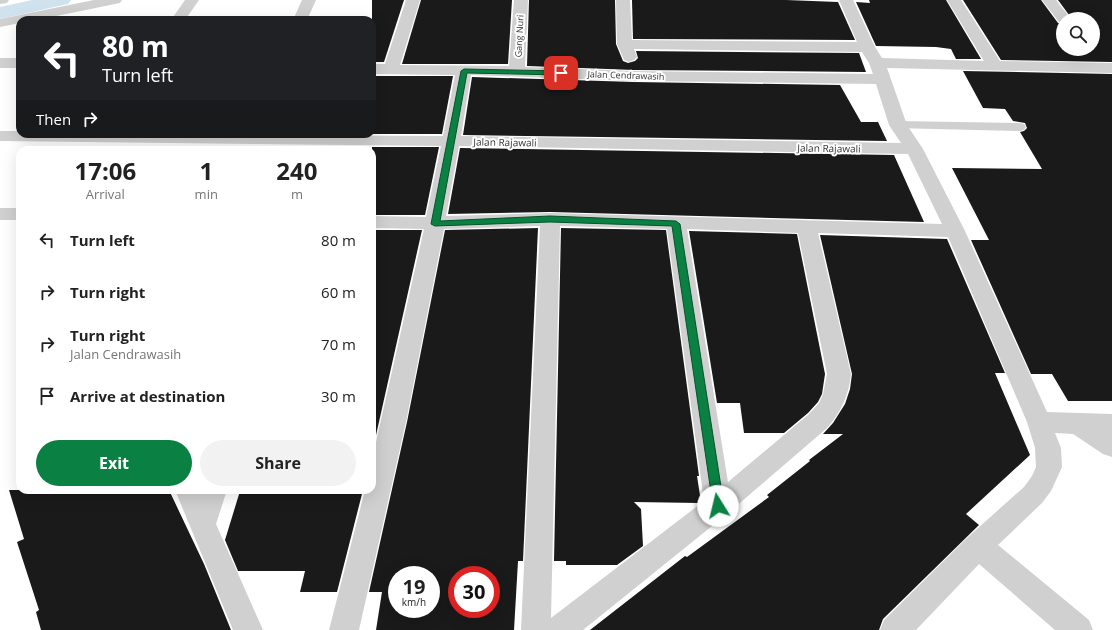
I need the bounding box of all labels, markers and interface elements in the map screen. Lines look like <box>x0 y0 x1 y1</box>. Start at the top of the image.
map controls <box>1056 12 1100 56</box>
button: search <box>1056 12 1100 56</box>
street label: Gang Nuri <box>511 14 527 58</box>
text: 80 m <box>102 27 169 65</box>
icon: left <box>36 32 88 84</box>
pin <box>544 56 578 90</box>
icon: arrive <box>550 62 572 84</box>
text: Turn left <box>102 63 173 87</box>
street label: Jalan Cendrawasih <box>586 67 665 83</box>
icon: right <box>79 108 101 130</box>
text: Then <box>36 109 71 129</box>
street label: Jalan Rajawali <box>472 134 537 150</box>
street label: Jalan Rajawali <box>796 140 861 156</box>
text: 17:06 <box>74 154 136 187</box>
text: 1 <box>199 154 213 187</box>
text: 240 <box>276 154 318 187</box>
text: Arrival <box>86 185 125 203</box>
text: min <box>195 185 218 203</box>
text: m <box>291 185 303 203</box>
icon: left <box>36 229 58 251</box>
text: Turn left <box>70 230 135 250</box>
text: 80 m <box>321 230 356 250</box>
icon: right <box>36 281 58 303</box>
text: Turn right <box>70 282 145 302</box>
text: 60 m <box>321 282 356 302</box>
text: Turn right <box>70 325 145 345</box>
icon: right <box>36 333 58 355</box>
text: 70 m <box>321 334 356 354</box>
text: Jalan Cendrawasih <box>70 345 181 363</box>
icon: arrive <box>36 385 58 407</box>
text: Arrive at destination <box>70 386 225 406</box>
text: 30 m <box>321 386 356 406</box>
button: Exit <box>36 440 192 486</box>
button: Share <box>200 440 356 486</box>
position arrow <box>697 485 739 527</box>
speed limit sign: 30 <box>448 566 500 618</box>
text: 19 <box>403 573 425 600</box>
text: km/h <box>402 595 426 609</box>

